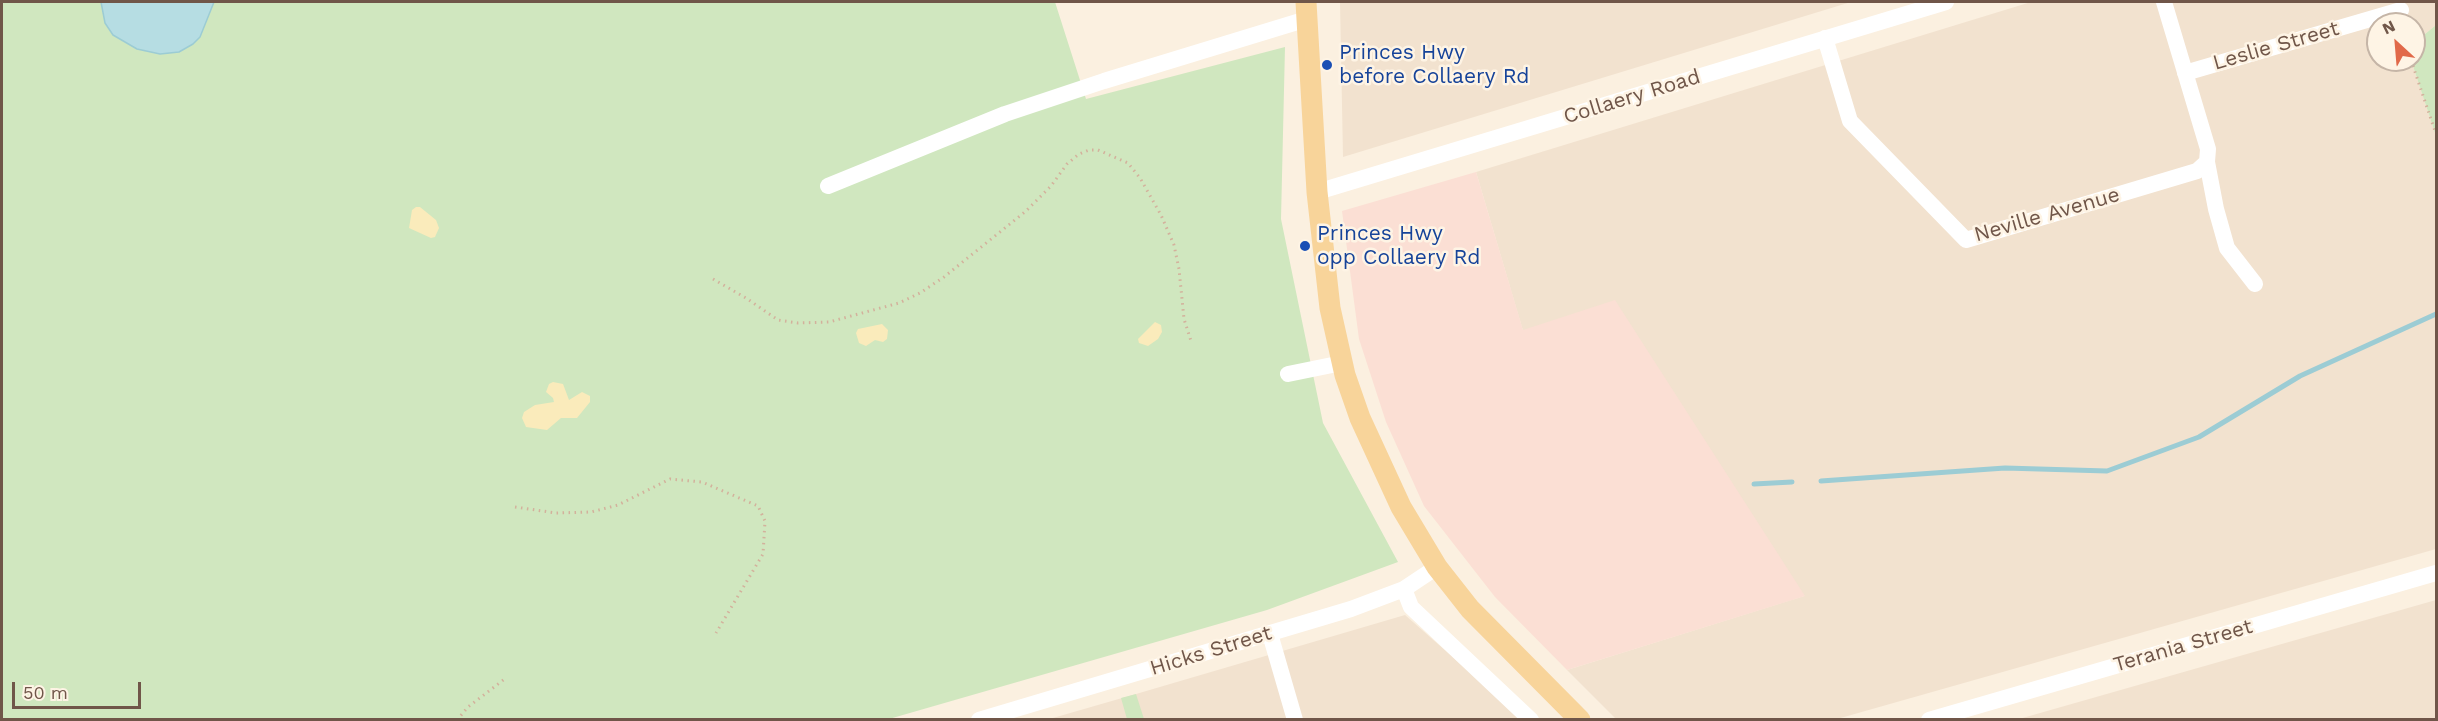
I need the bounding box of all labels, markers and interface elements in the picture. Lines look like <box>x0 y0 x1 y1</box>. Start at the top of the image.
north arrow <box>2366 12 2426 72</box>
street label: Leslie Street <box>2210 16 2342 76</box>
text: N <box>2379 16 2398 38</box>
place label: Princes Hwy before Collaery Rd <box>1339 40 1529 90</box>
marker: Princes Hwy before Collaery Rd <box>1320 58 1334 72</box>
street label: Collaery Road <box>1561 64 1703 130</box>
street label: Neville Avenue <box>1971 182 2123 248</box>
place label: Princes Hwy opp Collaery Rd <box>1317 221 1480 271</box>
marker: Princes Hwy opp Collaery Rd <box>1298 239 1312 253</box>
street label: Terania Street <box>2111 614 2255 678</box>
street label: Hicks Street <box>1147 621 1275 681</box>
scale bar <box>15 670 144 708</box>
text: 50 m <box>23 682 68 703</box>

